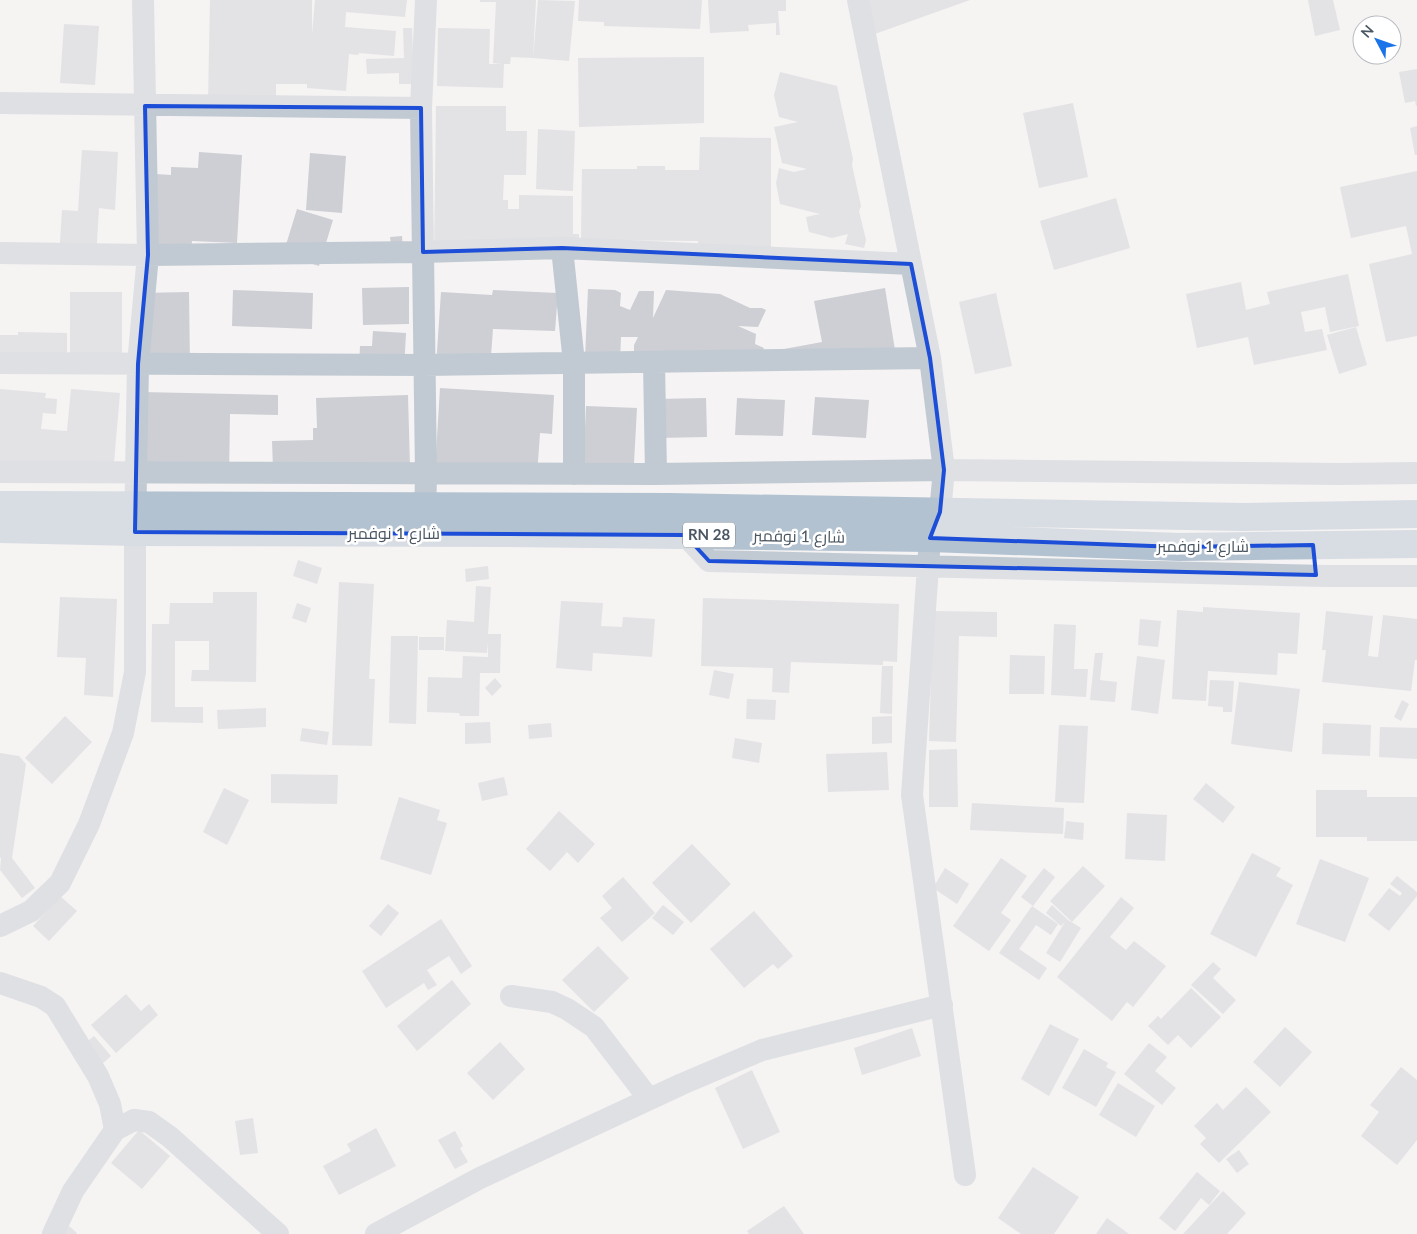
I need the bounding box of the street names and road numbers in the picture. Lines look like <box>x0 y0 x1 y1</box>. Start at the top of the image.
road number: RN 28 <box>683 522 735 548</box>
street label: شارع 1 نوفمبر <box>347 523 440 545</box>
street label: شارع 1 نوفمبر <box>752 525 845 549</box>
street label: شارع 1 نوفمبر <box>1156 536 1249 558</box>

